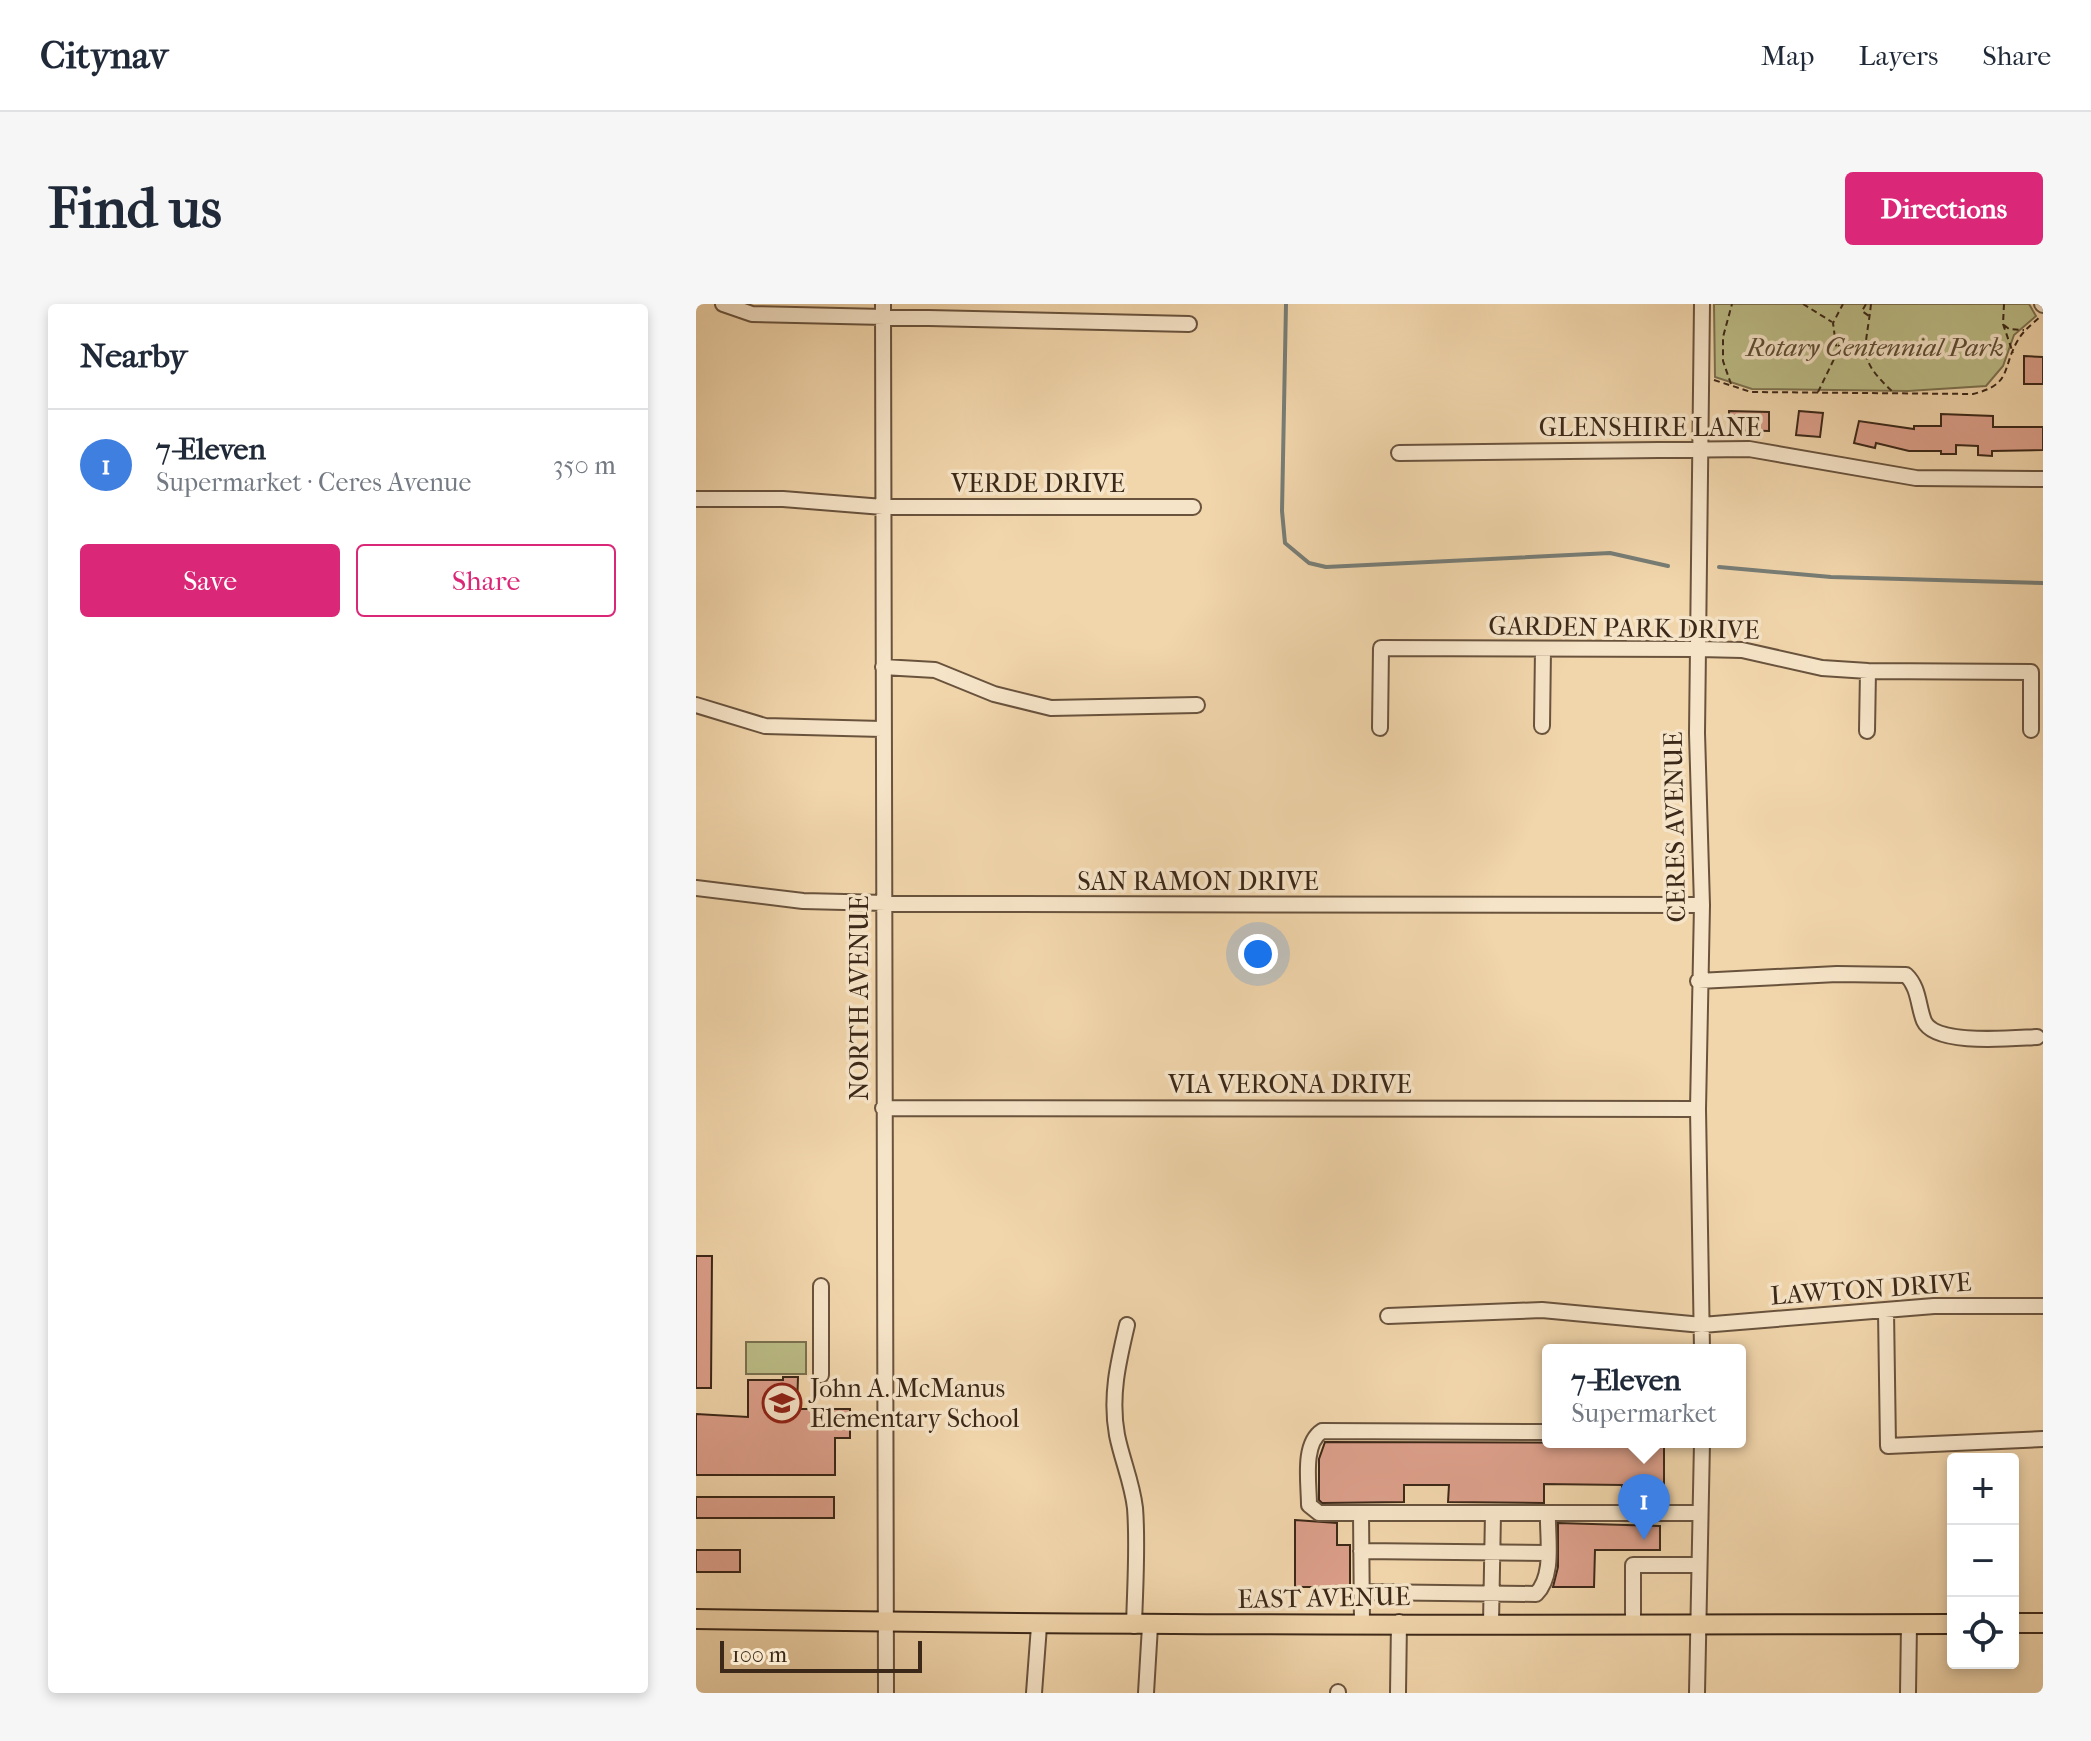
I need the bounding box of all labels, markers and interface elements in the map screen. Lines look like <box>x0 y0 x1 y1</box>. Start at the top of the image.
text: Citynav <box>40 33 168 78</box>
text: Map <box>1761 39 1814 72</box>
text: Layers <box>1858 39 1938 72</box>
text: Share <box>1982 39 2051 72</box>
button: Directions <box>1845 172 2043 245</box>
text: Find us <box>48 176 222 241</box>
park label: Rotary Centennial Park <box>1744 332 2004 363</box>
text: Nearby <box>80 336 187 376</box>
street label: GLENSHIRE LANE <box>1539 412 1761 443</box>
text: 7-Eleven <box>156 432 266 467</box>
text: 1 <box>101 450 111 481</box>
text: 350 m <box>553 450 616 481</box>
text: Supermarket · Ceres Avenue <box>156 467 471 498</box>
street label: VERDE DRIVE <box>950 468 1125 499</box>
button: Save <box>80 544 340 617</box>
button: Share <box>356 544 616 617</box>
street label: GARDEN PARK DRIVE <box>1488 610 1760 646</box>
street label: CERES AVENUE <box>1658 731 1692 923</box>
street label: SAN RAMON DRIVE <box>1077 866 1319 897</box>
street label: NORTH AVENUE <box>844 895 875 1101</box>
your location <box>1238 934 1278 974</box>
street label: VIA VERONA DRIVE <box>1167 1069 1412 1100</box>
street label: LAWTON DRIVE <box>1769 1266 1973 1311</box>
popup <box>1542 1344 1746 1448</box>
text: 7-Eleven <box>1571 1363 1681 1398</box>
place label: John A. McManus Elementary School <box>808 1373 1019 1434</box>
school or university icon: John A. McManus Elementary School <box>761 1382 803 1424</box>
text: Supermarket <box>1571 1398 1717 1429</box>
map controls <box>1947 1453 2019 1669</box>
button: + <box>1947 1453 2019 1525</box>
pin: 1 <box>1618 1474 1670 1540</box>
button: − <box>1947 1525 2019 1597</box>
street label: EAST AVENUE <box>1237 1581 1411 1615</box>
button: locate <box>1947 1597 2019 1669</box>
scale bar <box>720 1637 922 1673</box>
text: 100 m <box>732 1642 787 1668</box>

